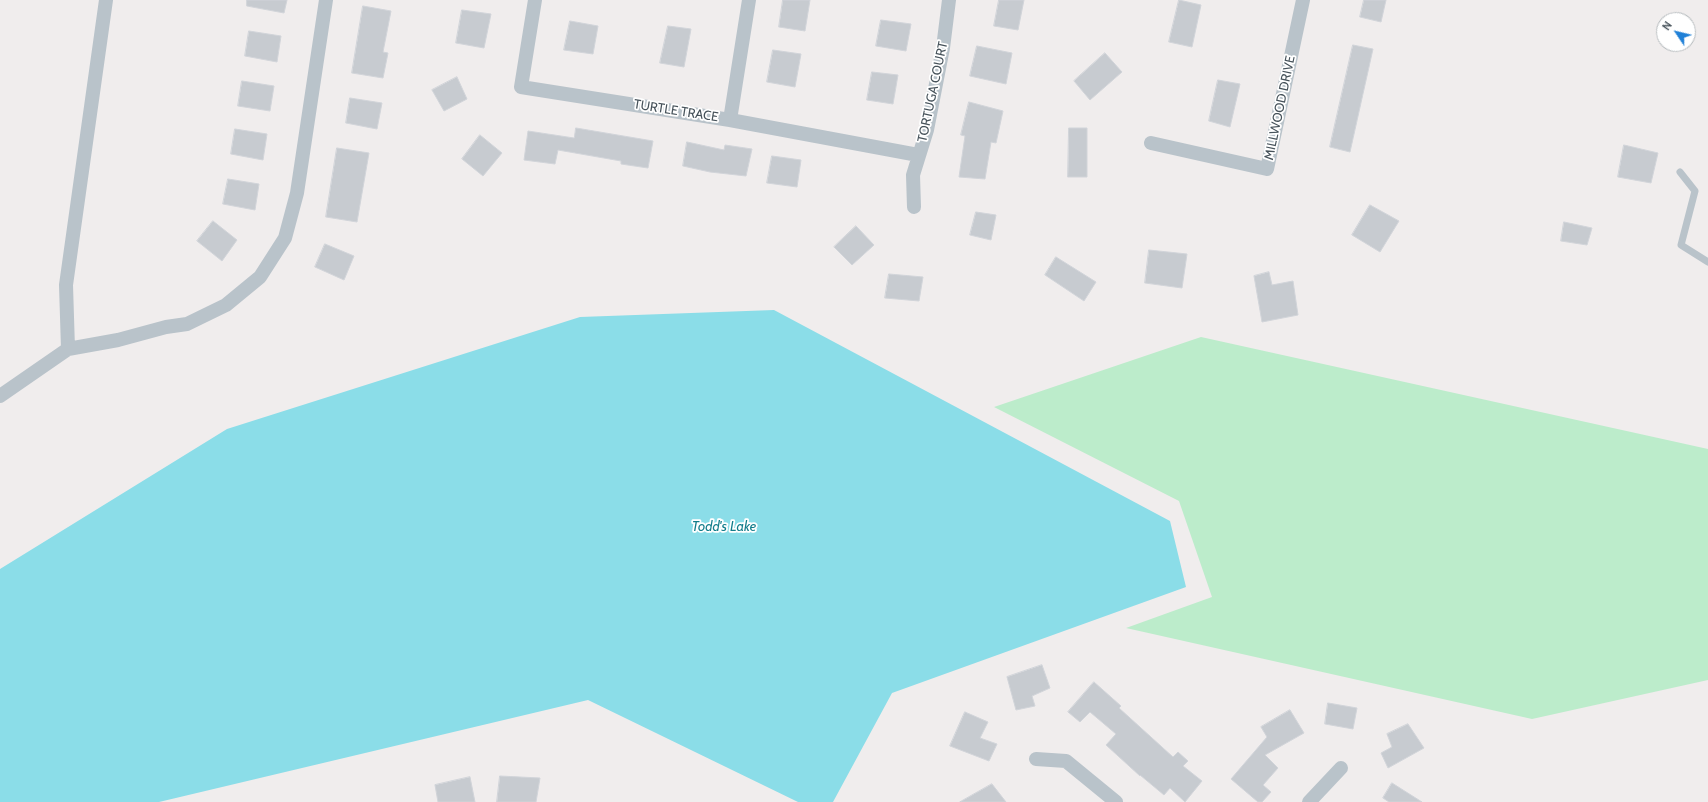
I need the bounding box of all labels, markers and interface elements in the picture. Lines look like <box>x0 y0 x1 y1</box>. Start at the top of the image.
north arrow <box>1656 12 1696 52</box>
text: N <box>1659 18 1675 33</box>
street label: TORTUGA COURT <box>915 40 951 144</box>
street label: MILLWOOD DRIVE <box>1261 54 1299 162</box>
street label: TURTLE TRACE <box>633 97 719 125</box>
water label: Todd's Lake <box>692 519 756 535</box>

